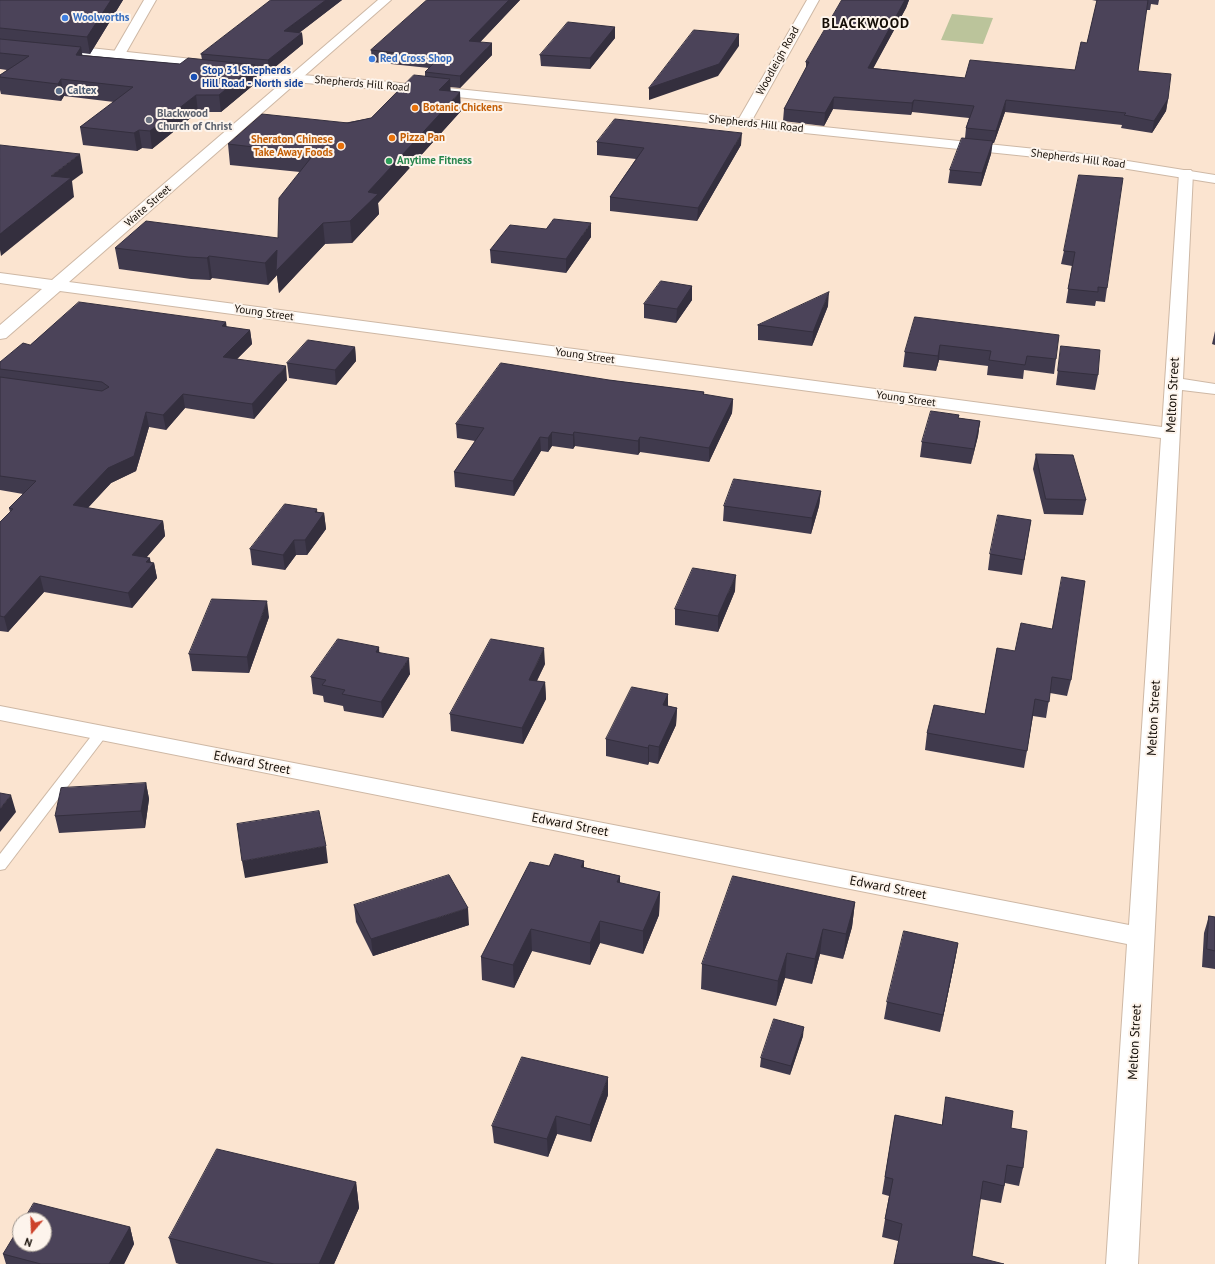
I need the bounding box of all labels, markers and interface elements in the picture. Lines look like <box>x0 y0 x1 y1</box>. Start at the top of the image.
place label: Woolworths <box>73 11 129 25</box>
marker: Woolworths <box>60 13 70 23</box>
district label: BLACKWOOD <box>822 16 910 32</box>
street label: Woodleigh Road <box>754 24 802 98</box>
place label: Red Cross Shop <box>380 52 452 66</box>
marker: Red Cross Shop <box>367 54 377 64</box>
place label: Stop 31 Shepherds Hill Road - North side <box>202 64 303 90</box>
marker: Stop 31 Shepherds Hill Road - North side <box>189 72 199 82</box>
street label: Shepherds Hill Road <box>314 73 410 95</box>
place label: Caltex <box>67 84 97 98</box>
marker: Caltex <box>54 86 64 96</box>
place label: Botanic Chickens <box>423 101 503 115</box>
marker: Botanic Chickens <box>410 103 420 113</box>
place label: Blackwood Church of Christ <box>157 107 232 133</box>
street label: Shepherds Hill Road <box>708 112 804 136</box>
marker: Blackwood Church of Christ <box>144 115 154 125</box>
place label: Pizza Pan <box>400 131 445 145</box>
place label: Sheraton Chinese Take Away Foods <box>251 133 333 159</box>
marker: Pizza Pan <box>387 133 397 143</box>
marker: Sheraton Chinese Take Away Foods <box>336 141 346 151</box>
street label: Shepherds Hill Road <box>1030 147 1126 171</box>
place label: Anytime Fitness <box>397 154 472 168</box>
marker: Anytime Fitness <box>384 156 394 166</box>
street label: Waite Street <box>122 182 174 230</box>
street label: Young Street <box>233 302 295 324</box>
street label: Young Street <box>554 345 616 367</box>
street label: Melton Street <box>1163 357 1183 433</box>
street label: Young Street <box>875 388 937 410</box>
street label: Melton Street <box>1144 680 1164 756</box>
street label: Edward Street <box>212 748 292 778</box>
street label: Edward Street <box>530 810 610 840</box>
street label: Edward Street <box>848 873 928 903</box>
street label: Melton Street <box>1125 1004 1145 1080</box>
north arrow <box>12 1212 52 1252</box>
text: N <box>23 1235 34 1250</box>

